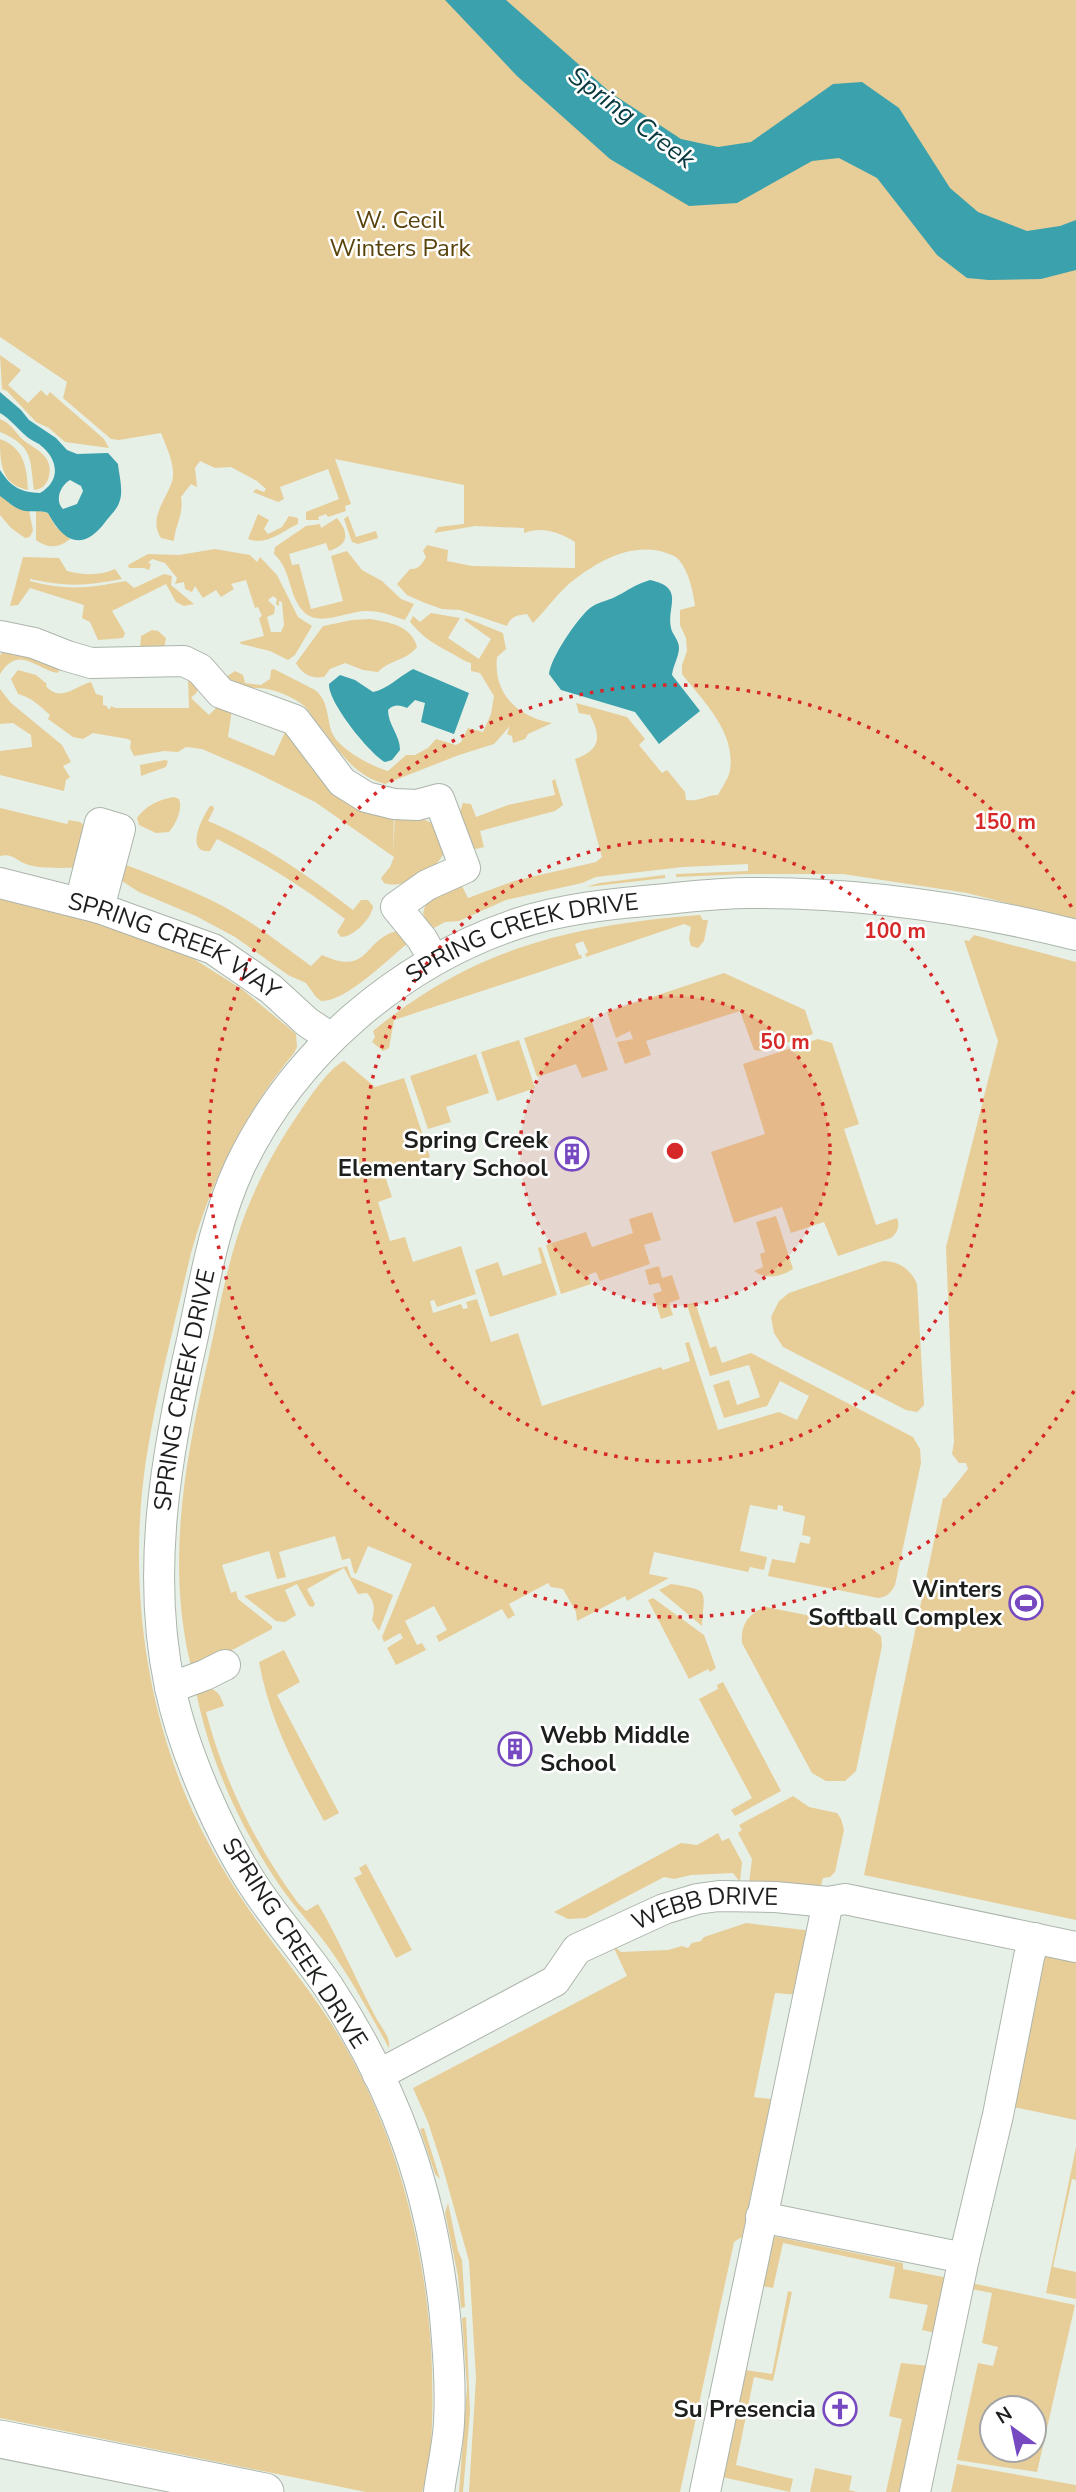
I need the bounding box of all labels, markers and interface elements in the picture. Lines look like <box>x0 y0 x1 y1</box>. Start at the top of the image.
water label: Spring Creek <box>561 58 703 177</box>
park label: W. Cecil Winters Park <box>330 204 471 264</box>
text: 150 m <box>974 808 1036 836</box>
street label: SPRING CREEK WAY <box>65 885 288 1006</box>
street label: SPRING CREEK DRIVE <box>399 886 640 990</box>
text: 100 m <box>864 917 926 945</box>
text: 50 m <box>760 1028 810 1056</box>
place label: Spring Creek Elementary School <box>338 1124 549 1184</box>
building icon: Spring Creek Elementary School <box>553 1135 591 1173</box>
centre of rings <box>663 1139 687 1163</box>
street label: SPRING CREEK DRIVE <box>146 1266 223 1512</box>
place label: Winters Softball Complex <box>808 1573 1003 1633</box>
sports icon: Winters Softball Complex <box>1007 1584 1045 1622</box>
place label: Webb Middle School <box>540 1719 690 1779</box>
building icon: Webb Middle School <box>496 1730 534 1768</box>
street label: SPRING CREEK DRIVE <box>215 1831 375 2055</box>
street label: WEBB DRIVE <box>627 1879 778 1938</box>
church icon: Su Presencia <box>821 2390 859 2428</box>
place label: Su Presencia <box>674 2393 816 2425</box>
north arrow <box>978 2394 1048 2464</box>
text: N <box>991 2401 1017 2430</box>

